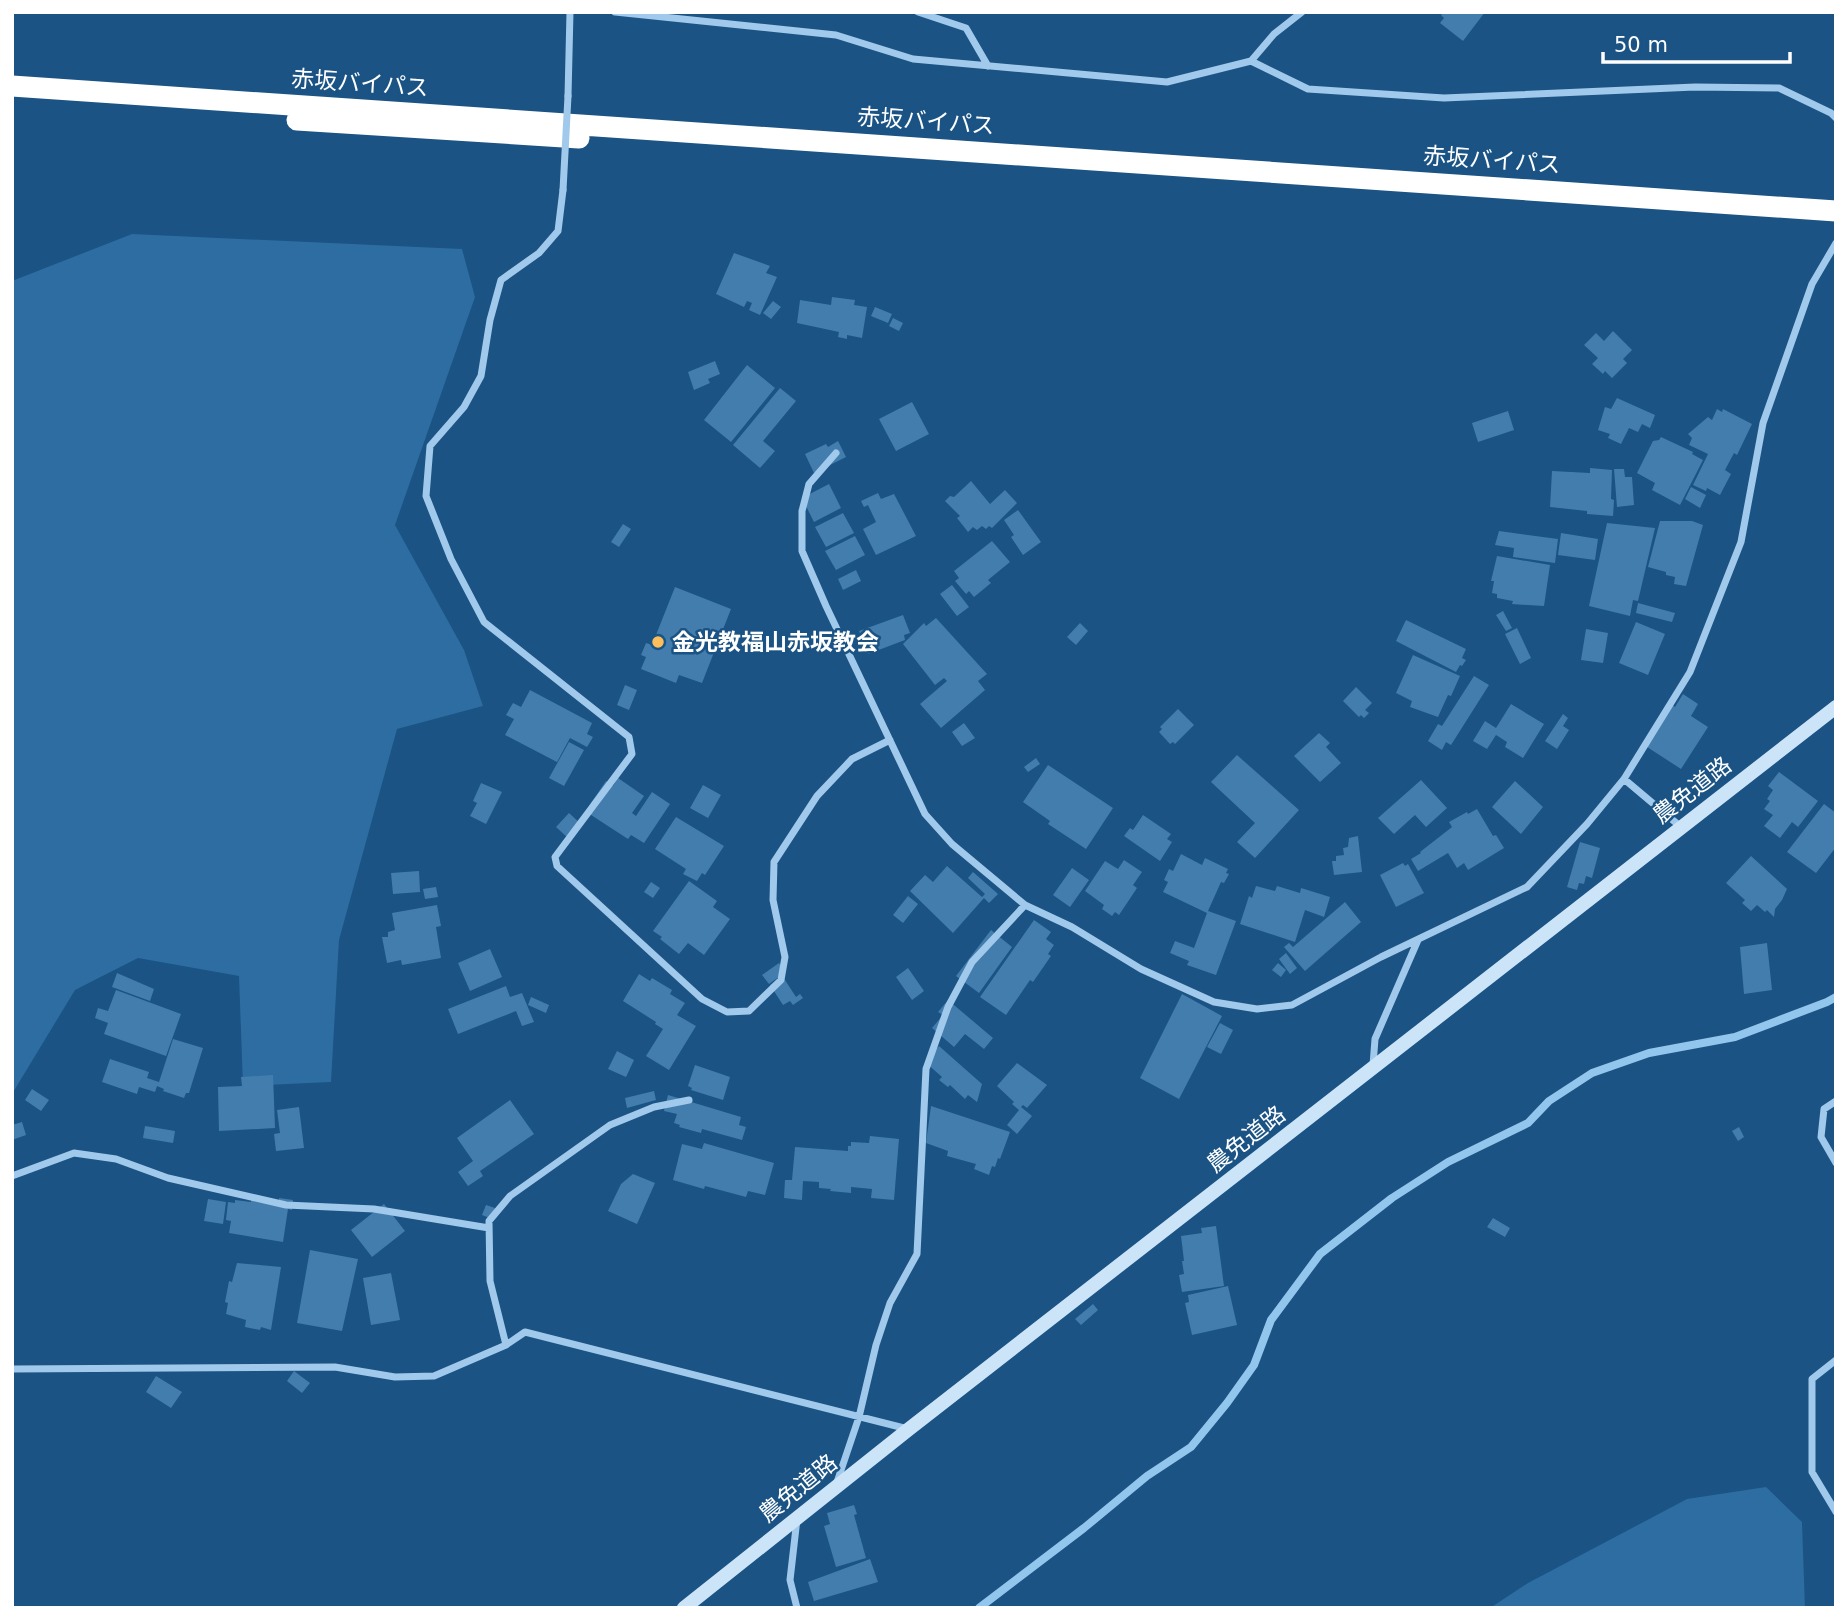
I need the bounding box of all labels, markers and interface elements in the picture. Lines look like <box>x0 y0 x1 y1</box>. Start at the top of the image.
scale bar <box>1603 21 1790 65</box>
text: 50 m <box>1614 33 1668 57</box>
street label: 赤坂バイパス <box>290 65 430 101</box>
street label: 赤坂バイパス <box>856 103 996 139</box>
street label: 赤坂バイパス <box>1422 142 1562 178</box>
place label: 金光教福山赤坂教会 <box>672 629 879 655</box>
marker: 金光教福山赤坂教会 <box>650 634 666 650</box>
street label: 農免道路 <box>1648 751 1736 829</box>
street label: 農免道路 <box>1202 1100 1290 1178</box>
street label: 農免道路 <box>754 1449 842 1527</box>

